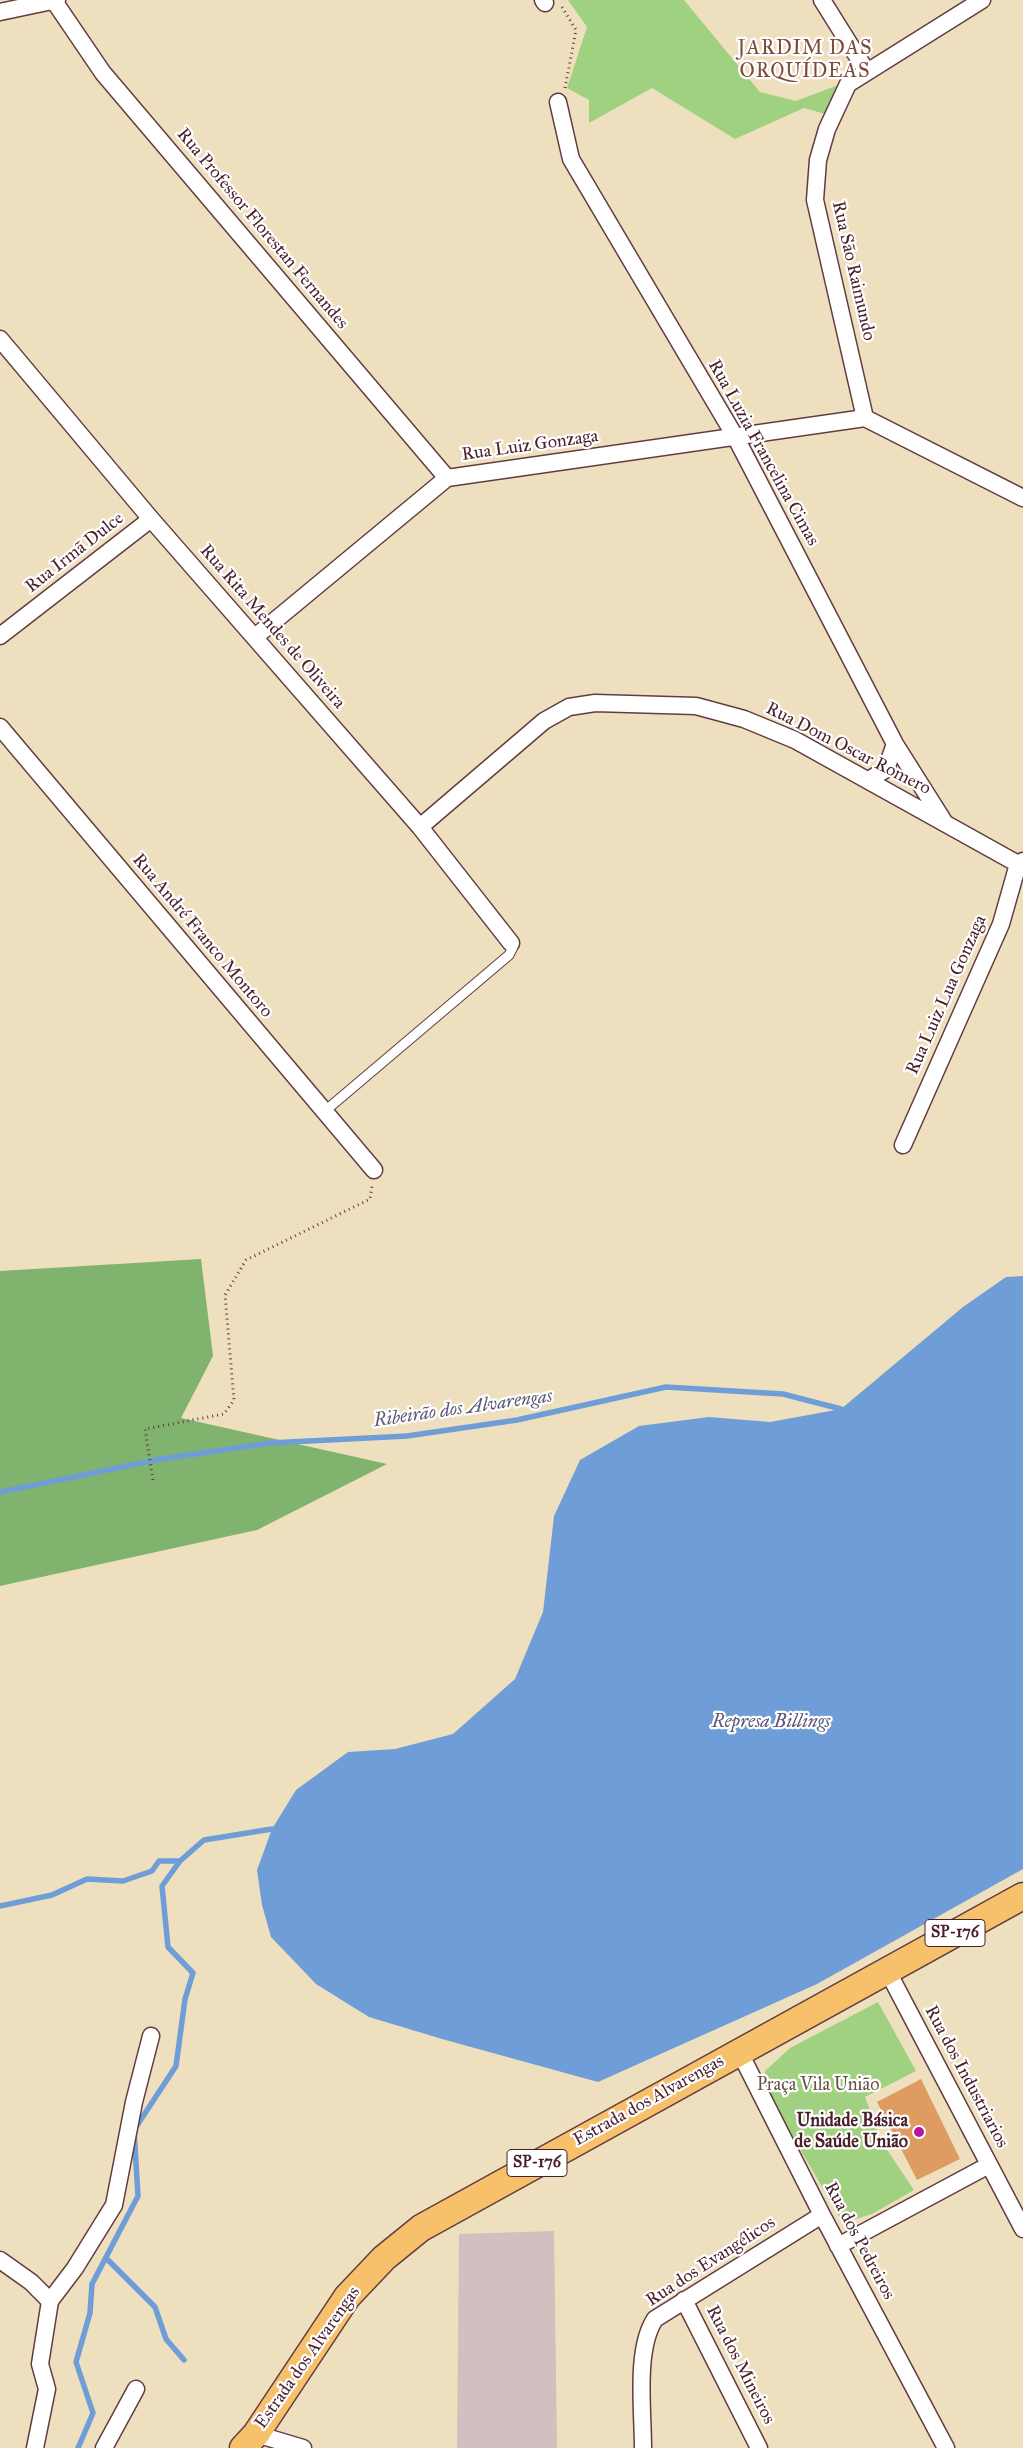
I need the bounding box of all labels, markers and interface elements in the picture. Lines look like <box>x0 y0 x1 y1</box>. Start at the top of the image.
district label: JARDIM DAS ORQUÍDEAS <box>736 37 874 84</box>
street label: Rua Professor Florestan Fernandes <box>172 124 352 334</box>
street label: Rua São Raimundo <box>826 199 880 343</box>
street label: Rua Luzia Francelina Cimas <box>703 356 823 550</box>
street label: Rua Luiz Gonzaga <box>460 426 600 466</box>
street label: Rua Irmã Dulce <box>22 508 128 598</box>
street label: Rua Rita Mendes de Oliveira <box>195 540 349 714</box>
street label: Rua Dom Oscar Romero <box>762 698 934 800</box>
street label: Rua André Franco Montoro <box>127 850 277 1022</box>
street label: Rua Luiz Lua Gonzaga <box>902 912 992 1078</box>
water label: Ribeirão dos Alvarengas <box>372 1385 554 1433</box>
water label: Represa Billings <box>712 1711 830 1733</box>
road number: SP-176 <box>925 1920 985 1946</box>
street label: Rua dos Industriarios <box>919 2002 1013 2152</box>
street label: Estrada dos Alvarengas <box>570 2051 728 2151</box>
park label: Praça Vila União <box>757 2075 879 2097</box>
place label: Unidade Básica de Saúde União <box>794 2111 908 2154</box>
marker: Unidade Básica de Saúde União <box>912 2125 926 2139</box>
road number: SP-176 <box>507 2150 567 2176</box>
street label: Rua dos Pedreiros <box>819 2178 899 2304</box>
street label: Rua dos Evangélicos <box>642 2212 780 2312</box>
street label: Estrada dos Alvarengas <box>251 2283 365 2433</box>
street label: Rua dos Mineiros <box>701 2302 779 2428</box>

